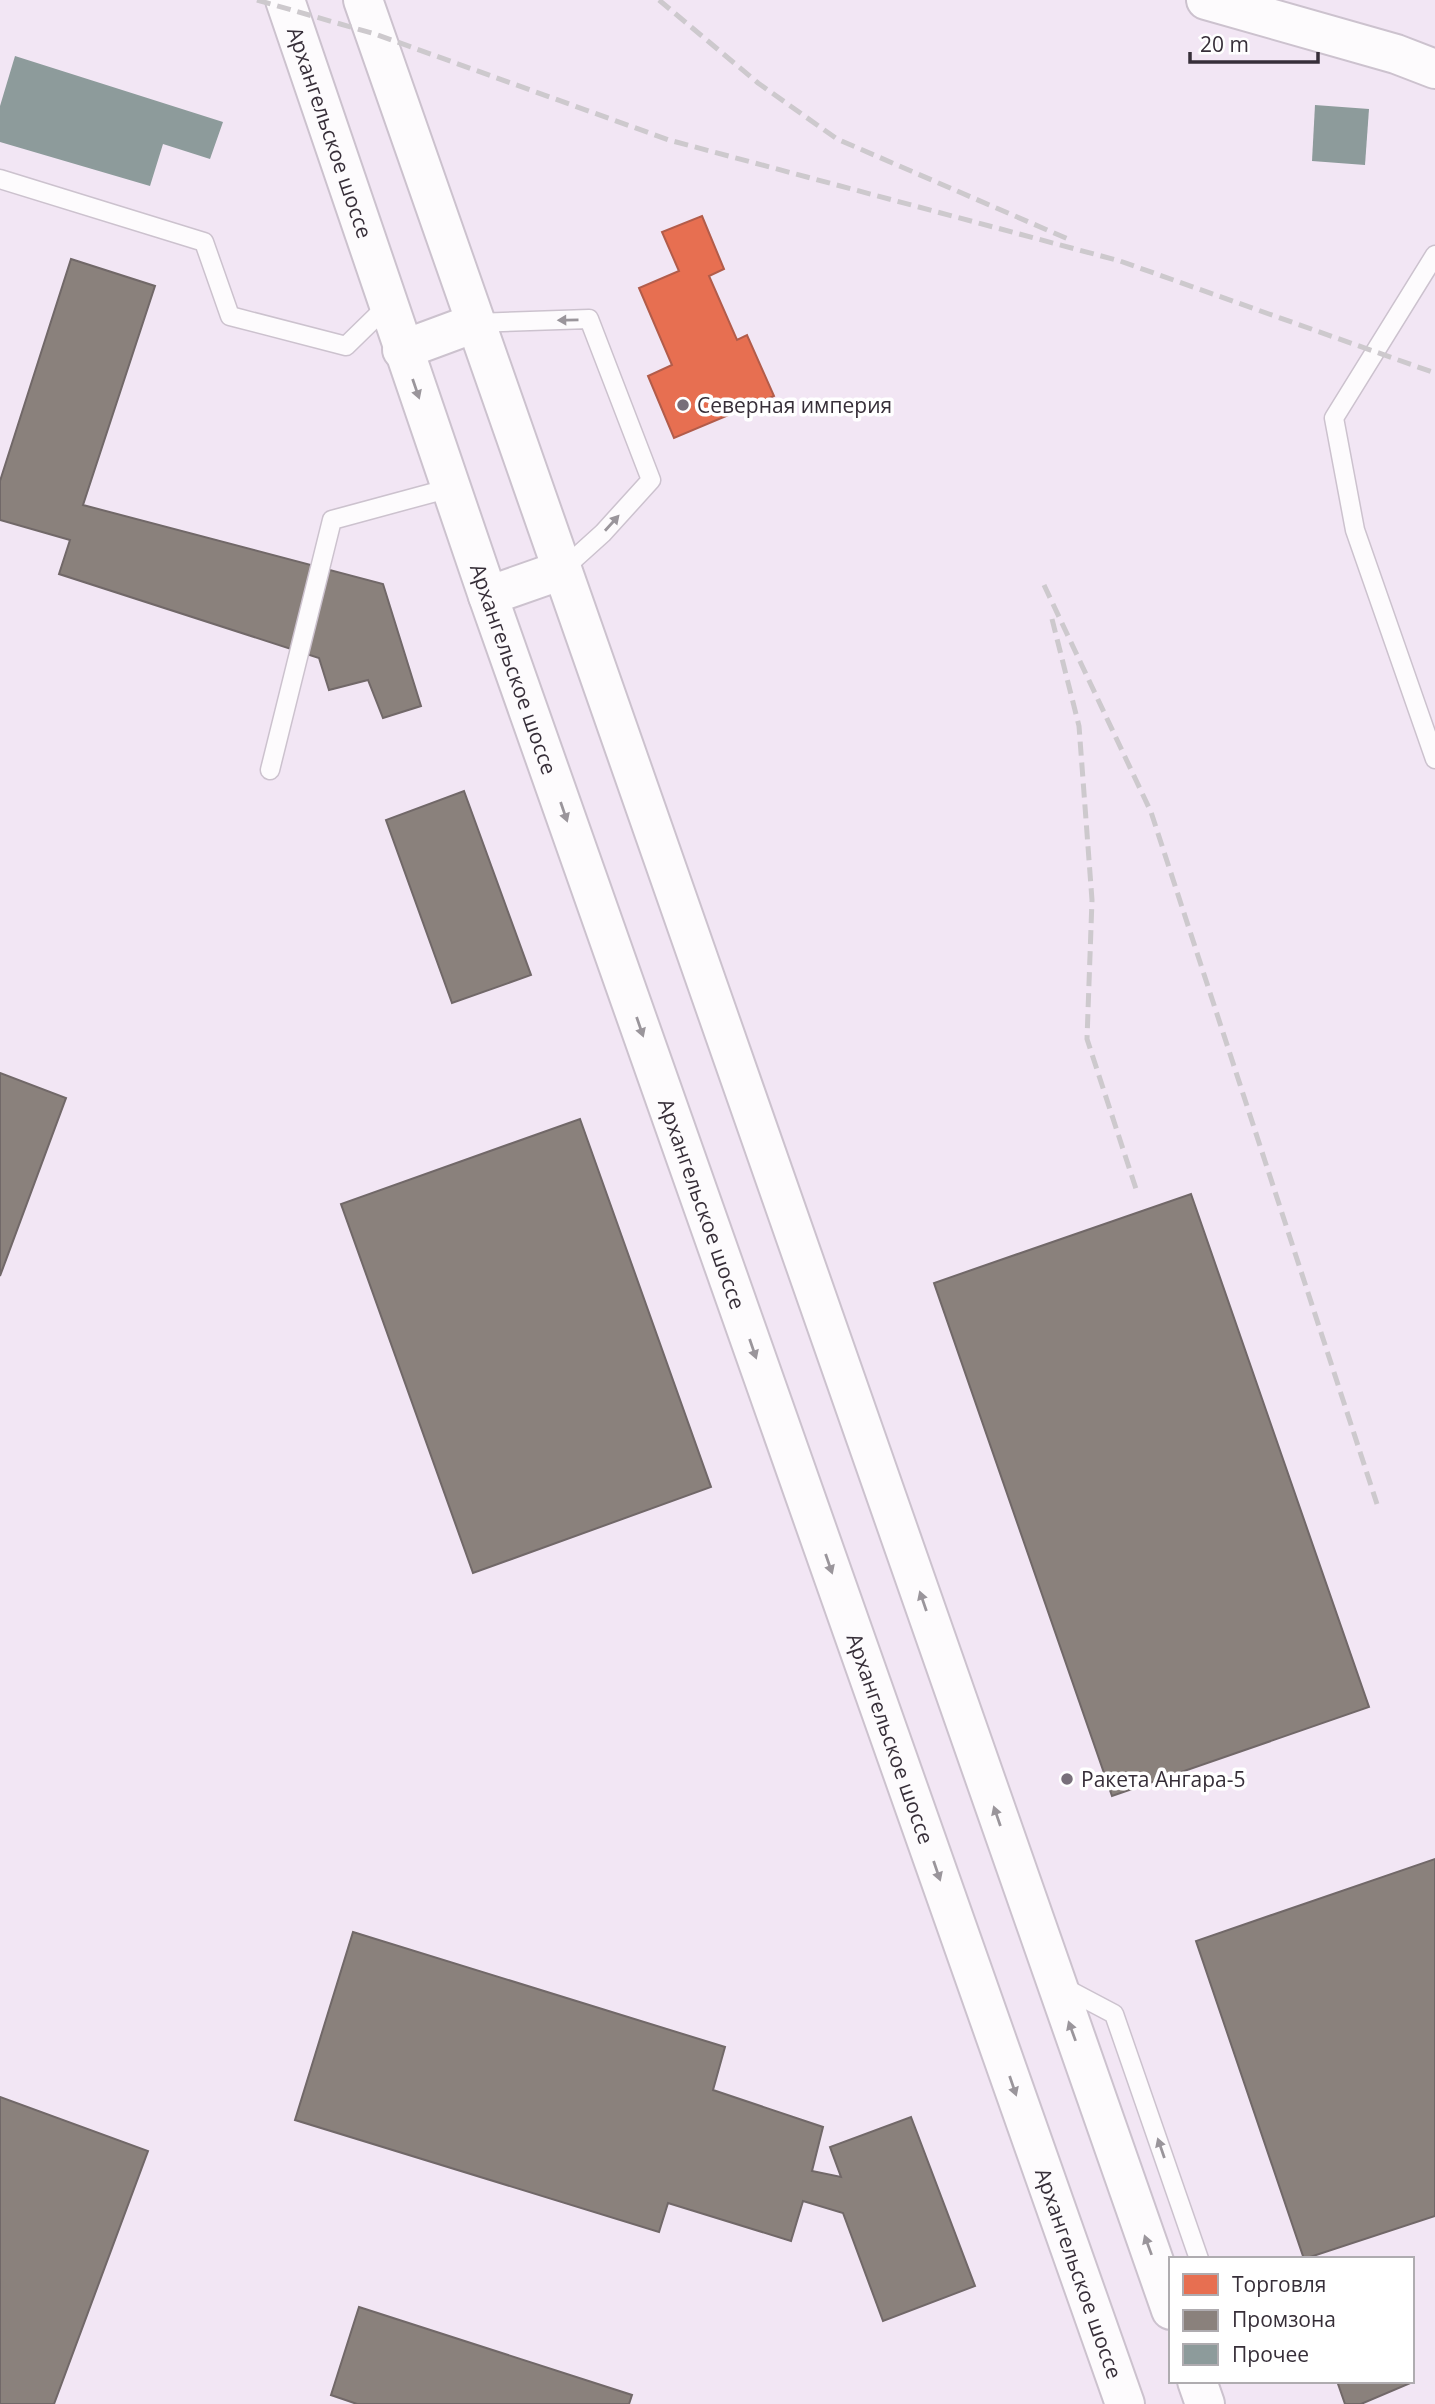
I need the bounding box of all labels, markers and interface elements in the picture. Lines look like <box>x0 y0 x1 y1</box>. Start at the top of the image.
scale bar <box>1190 21 1318 65</box>
street label: Архангельское шоссе <box>281 23 379 242</box>
text: 20 m <box>1200 30 1249 58</box>
one-way arrow <box>557 314 579 326</box>
one-way arrow <box>411 379 422 400</box>
place label: Северная империя <box>697 391 892 419</box>
marker: Северная империя <box>675 397 691 413</box>
one-way arrow <box>604 514 620 532</box>
street label: Архангельское шоссе <box>464 560 564 778</box>
one-way arrow <box>559 802 570 823</box>
one-way arrow <box>635 1016 646 1037</box>
street label: Архангельское шоссе <box>652 1095 752 1313</box>
one-way arrow <box>748 1339 759 1360</box>
one-way arrow <box>824 1553 835 1574</box>
one-way arrow <box>917 1590 928 1611</box>
street label: Архангельское шоссе <box>841 1629 941 1848</box>
place label: Ракета Ангара-5 <box>1081 1765 1246 1793</box>
marker: Ракета Ангара-5 <box>1059 1771 1075 1787</box>
one-way arrow <box>991 1805 1002 1826</box>
one-way arrow <box>932 1860 943 1881</box>
one-way arrow <box>1066 2020 1077 2041</box>
one-way arrow <box>1007 2075 1018 2096</box>
one-way arrow <box>1155 2138 1166 2159</box>
street label: Архангельское шоссе <box>1029 2164 1129 2382</box>
one-way arrow <box>1142 2235 1153 2256</box>
legend <box>1169 2257 1414 2383</box>
text: Торговля <box>1232 2270 1326 2298</box>
text: Промзона <box>1232 2305 1336 2333</box>
text: Прочее <box>1232 2340 1309 2368</box>

